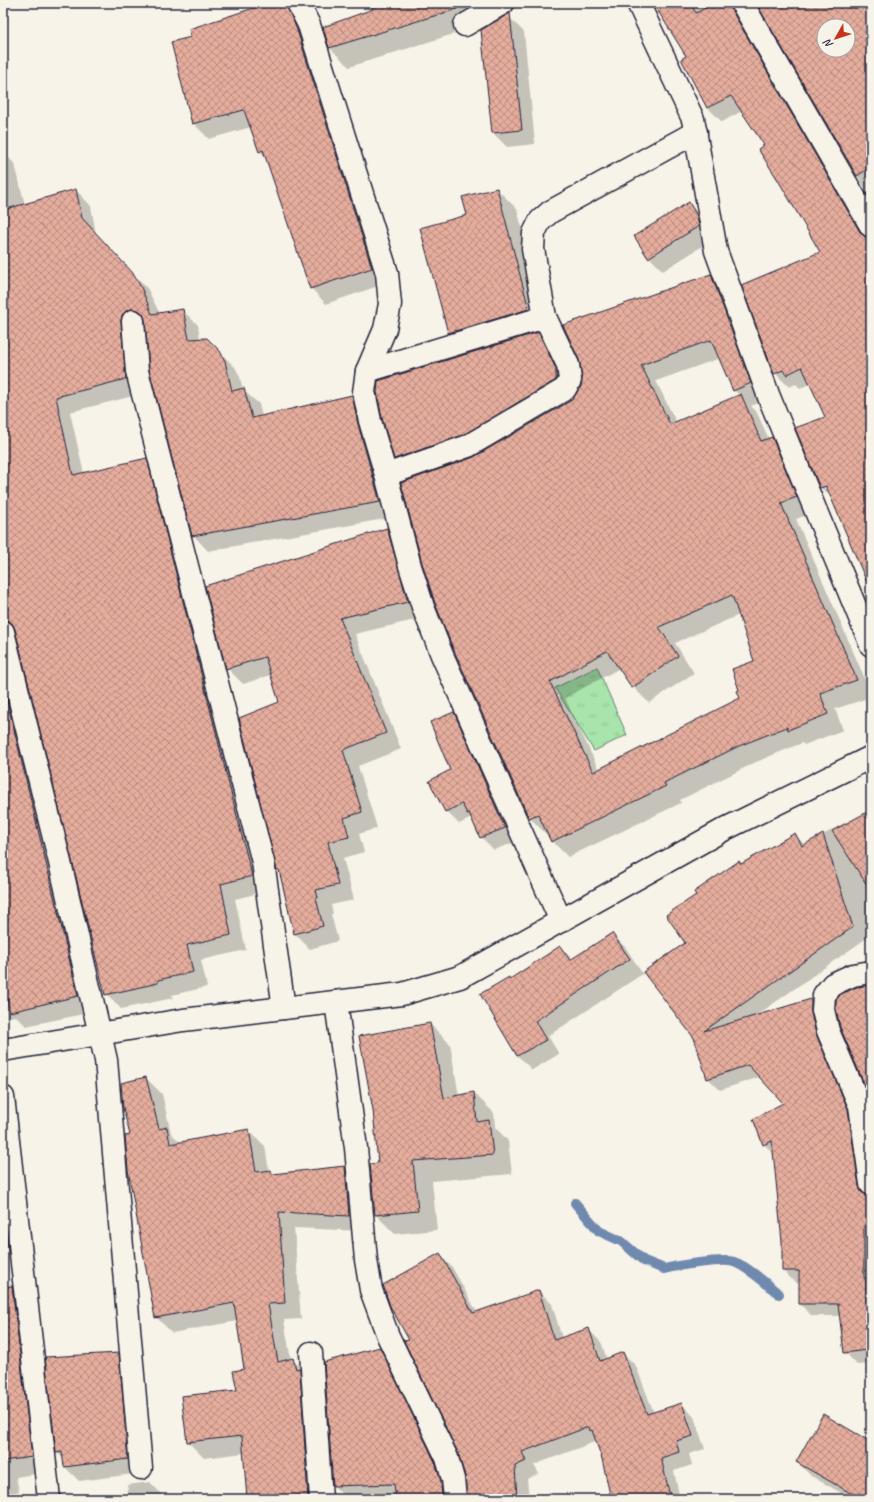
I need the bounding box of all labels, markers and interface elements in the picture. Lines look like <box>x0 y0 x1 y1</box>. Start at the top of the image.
north arrow <box>816 18 856 58</box>
text: N <box>819 36 836 51</box>

